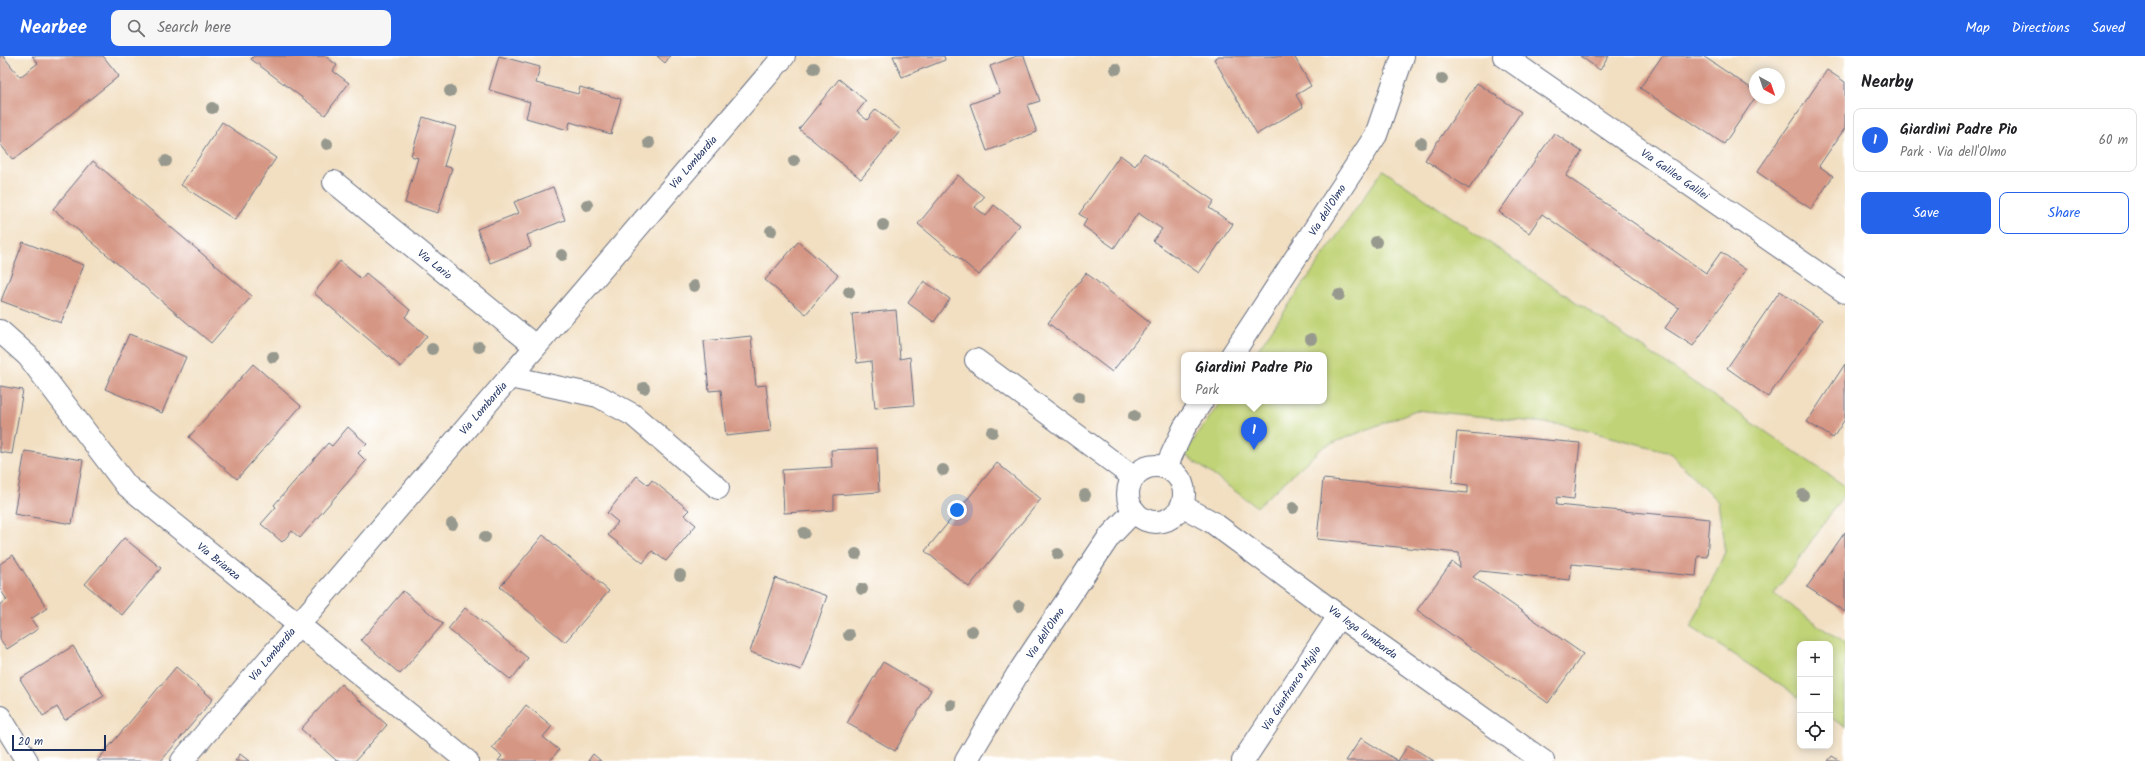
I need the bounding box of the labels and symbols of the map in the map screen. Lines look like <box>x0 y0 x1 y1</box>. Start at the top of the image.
north arrow <box>1749 68 1785 104</box>
street label: Via Lombardia <box>665 132 722 193</box>
street label: Via Galileo Galilei <box>1637 145 1713 205</box>
street label: Via dell'Olmo <box>1304 181 1351 240</box>
street label: Via Lario <box>413 245 456 285</box>
street label: Via Lombardia <box>455 378 512 439</box>
pin: 1 <box>1241 417 1267 450</box>
your location <box>947 500 967 520</box>
street label: Via Brianza <box>192 538 244 585</box>
street label: Via lega lombarda <box>1324 601 1401 664</box>
street label: Via dell'Olmo <box>1022 604 1070 663</box>
street label: Via Lombardia <box>245 624 301 686</box>
street label: Via Gianfranco Miglio <box>1258 642 1326 735</box>
scale bar <box>12 733 106 752</box>

